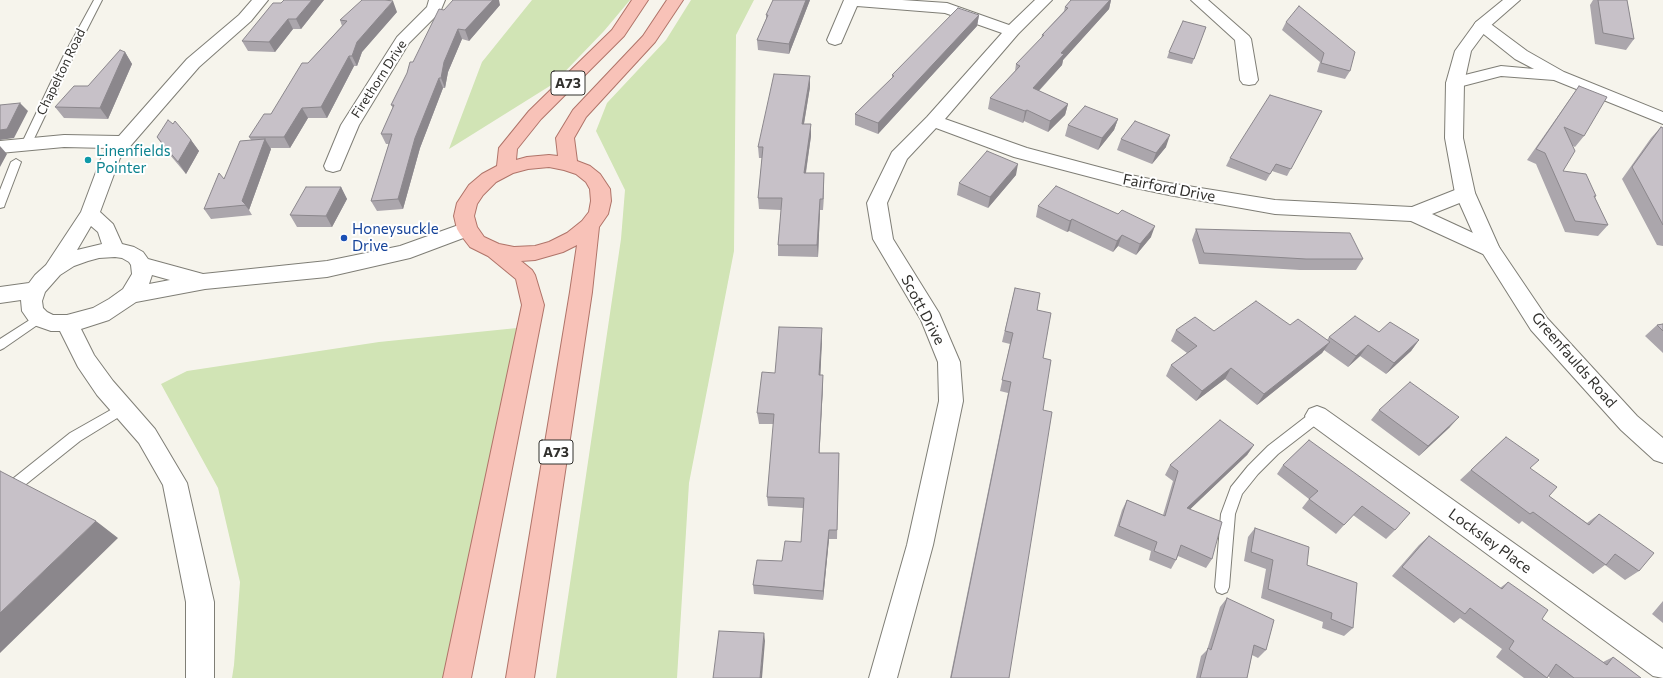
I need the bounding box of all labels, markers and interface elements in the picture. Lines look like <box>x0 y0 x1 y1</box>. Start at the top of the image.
street label: Chapelton Road <box>33 26 89 118</box>
street label: Firethorn Drive <box>348 37 410 121</box>
road number: A73 <box>551 71 585 95</box>
place label: Linenfields Pointer <box>96 142 171 177</box>
marker: Linenfields Pointer <box>83 155 93 165</box>
street label: Fairford Drive <box>1121 170 1217 206</box>
place label: Honeysuckle Drive <box>352 220 439 255</box>
marker: Honeysuckle Drive <box>339 233 349 243</box>
street label: Scott Drive <box>897 272 949 348</box>
street label: Greenfaulds Road <box>1528 309 1620 411</box>
road number: A73 <box>539 440 573 464</box>
street label: Locksley Place <box>1445 505 1535 577</box>

